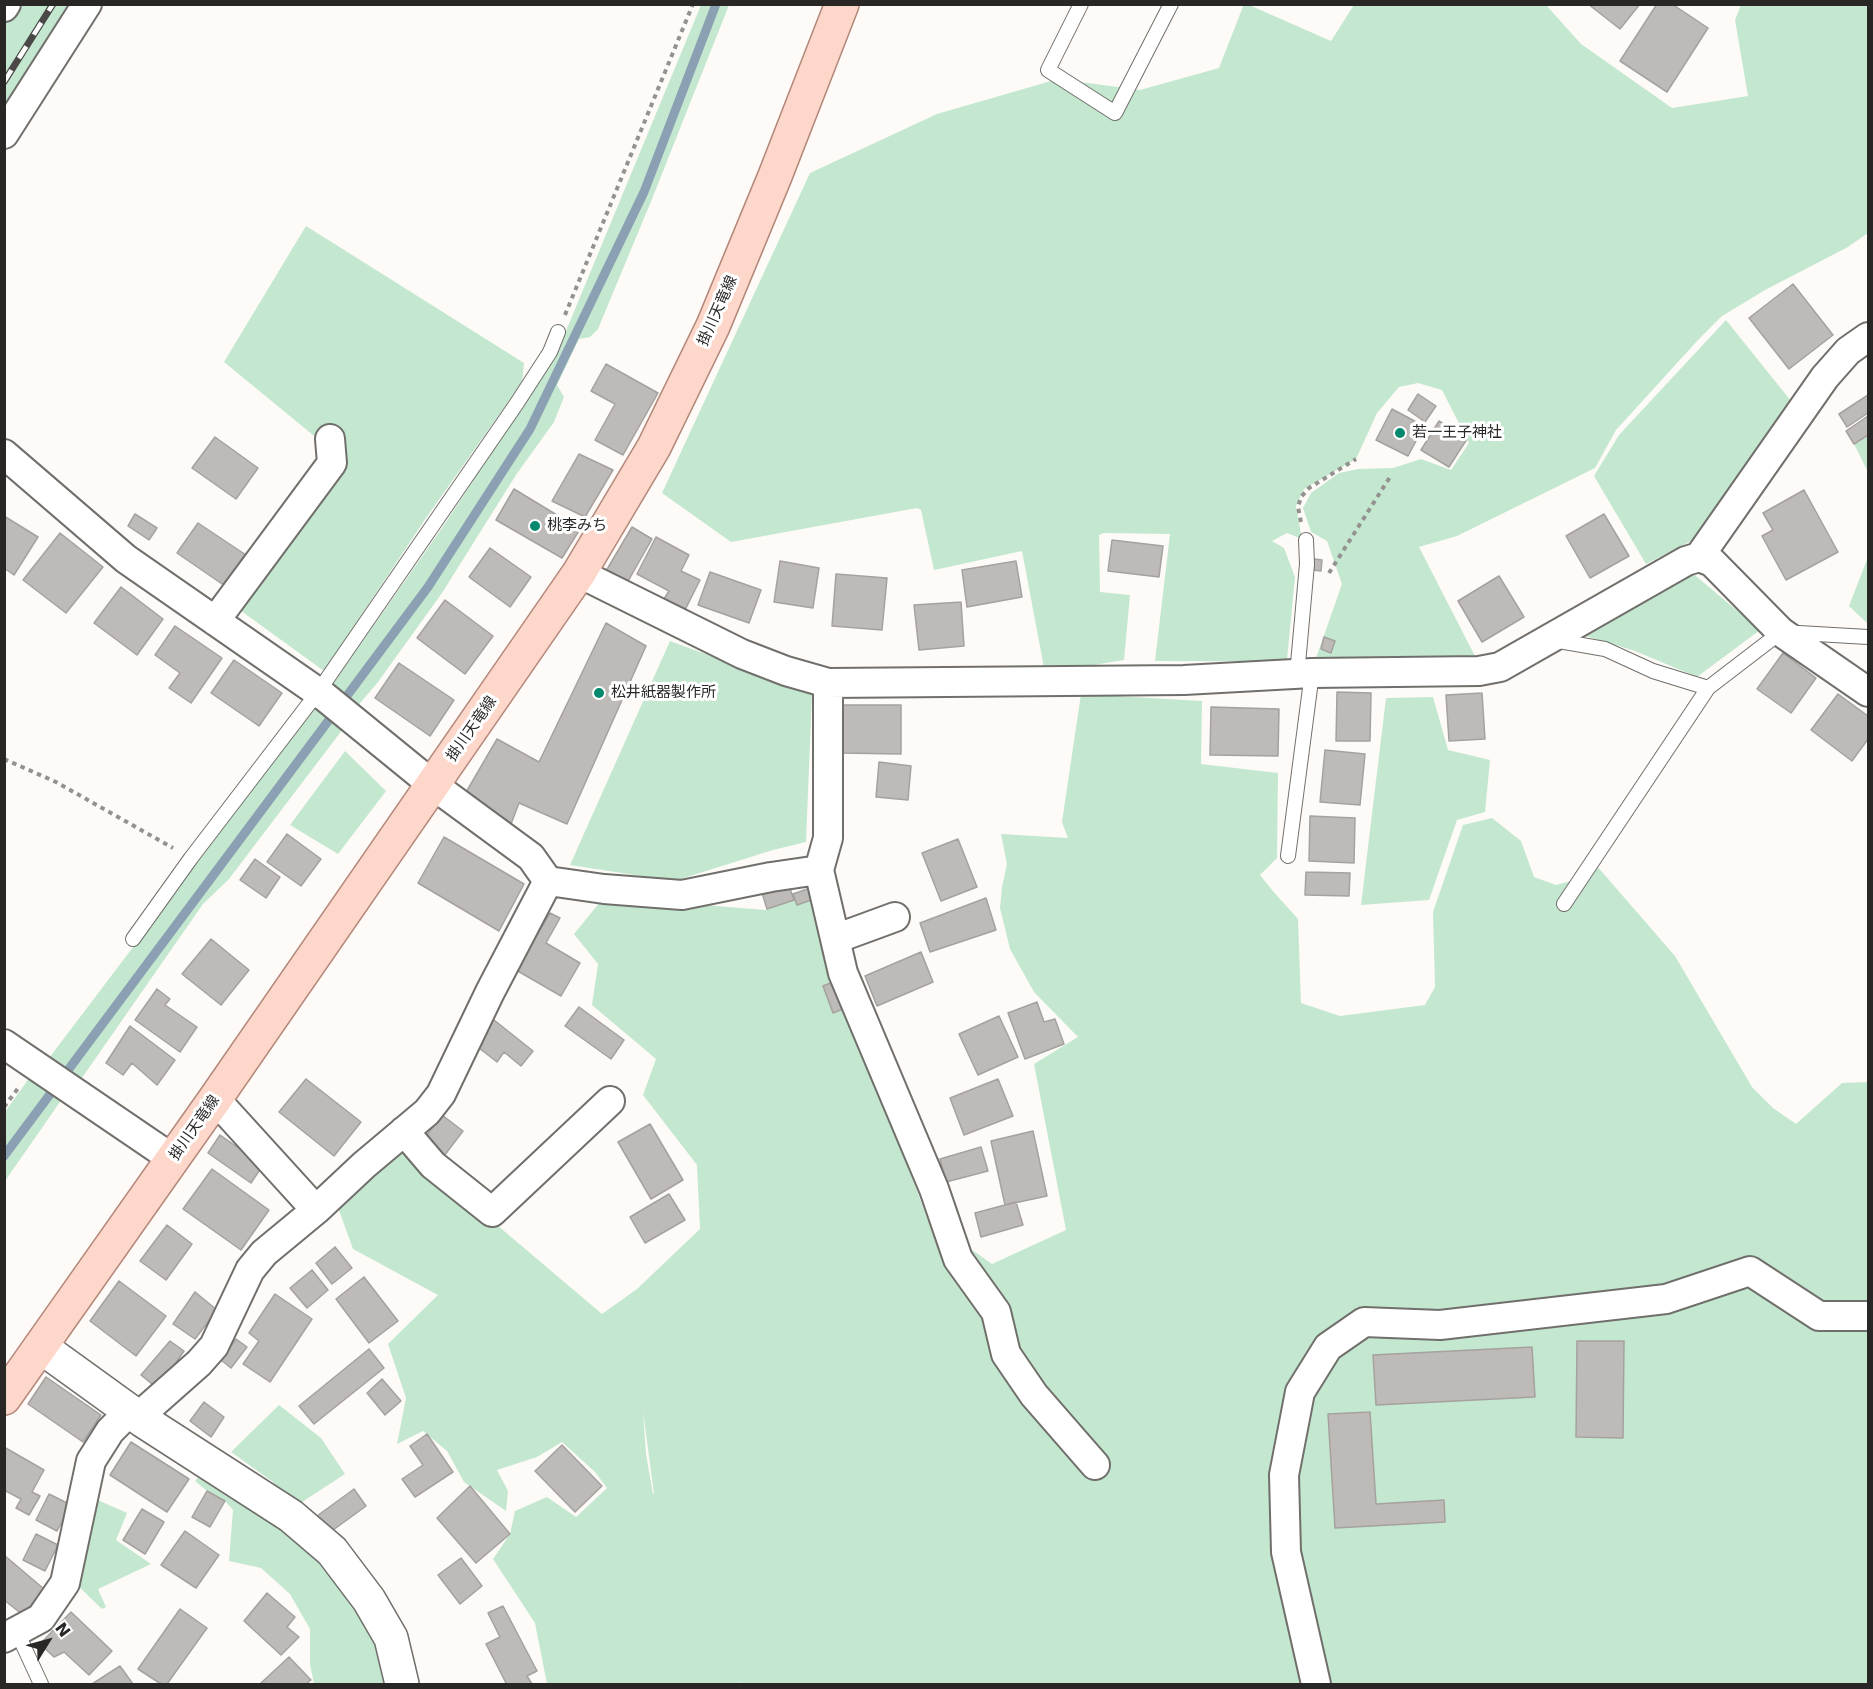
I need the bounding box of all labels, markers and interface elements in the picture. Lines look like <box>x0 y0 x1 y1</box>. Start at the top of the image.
street label: 掛川天竜線 <box>695 273 741 349</box>
place label: 若一王子神社 <box>1412 424 1502 442</box>
marker: 若一王子神社 <box>1393 426 1407 440</box>
place label: 桃李みち <box>547 517 607 535</box>
marker: 桃李みち <box>528 519 542 533</box>
place label: 松井紙器製作所 <box>611 684 716 702</box>
marker: 松井紙器製作所 <box>592 686 606 700</box>
street label: 掛川天竜線 <box>443 693 501 765</box>
street label: 掛川天竜線 <box>166 1092 224 1164</box>
north arrow <box>18 1611 78 1671</box>
text: N <box>51 1619 74 1641</box>

